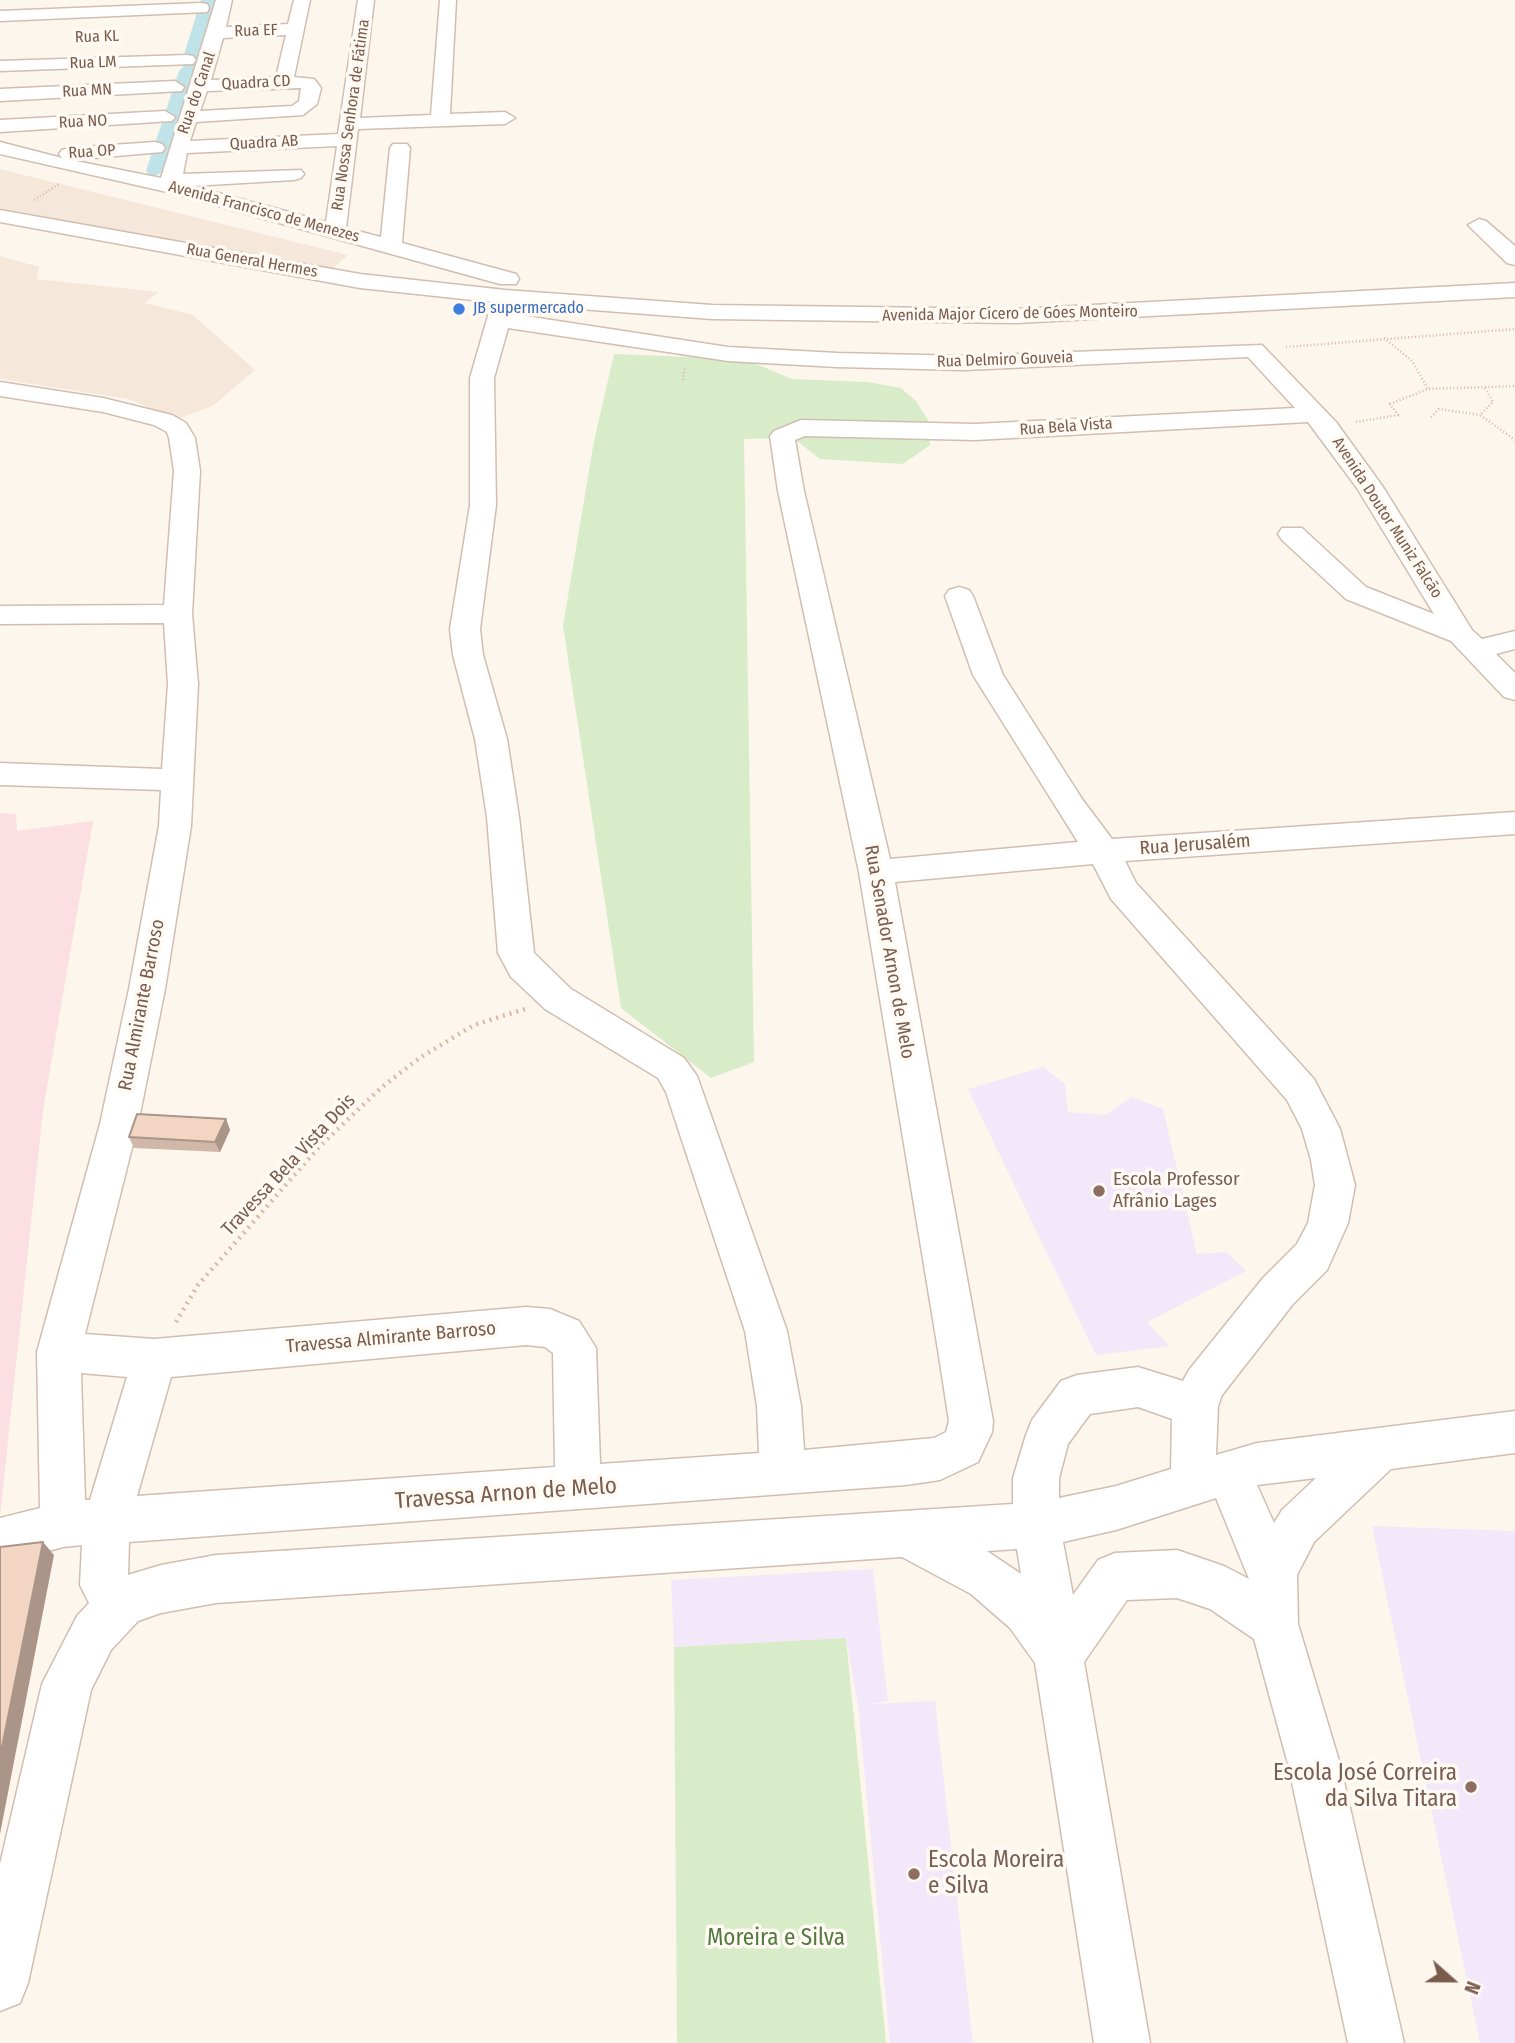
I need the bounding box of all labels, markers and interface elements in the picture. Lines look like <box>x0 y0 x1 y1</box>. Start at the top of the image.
street label: Rua Nossa Senhora de Fátima <box>328 18 374 212</box>
street label: Rua EF <box>234 21 278 41</box>
street label: Rua KL <box>75 27 119 47</box>
street label: Rua do Canal <box>174 49 220 137</box>
street label: Rua LM <box>69 53 117 73</box>
street label: Quadra CD <box>221 72 291 94</box>
street label: Rua MN <box>62 80 112 102</box>
street label: Rua NO <box>58 111 108 133</box>
street label: Quadra AB <box>229 132 299 154</box>
street label: Rua OP <box>68 141 116 163</box>
street label: Avenida Francisco de Menezes <box>166 177 362 247</box>
street label: Rua General Hermes <box>185 240 319 282</box>
place label: JB supermercado <box>473 299 584 319</box>
marker: JB supermercado <box>451 301 467 317</box>
street label: Avenida Major Cícero de Góes Monteiro <box>882 302 1138 326</box>
street label: Rua Delmiro Gouveia <box>936 348 1074 372</box>
street label: Rua Bela Vista <box>1019 414 1113 440</box>
street label: Avenida Doutor Muniz Falcão <box>1328 434 1446 602</box>
street label: Rua Jerusalém <box>1139 830 1251 860</box>
street label: Rua Senador Arnon de Melo <box>859 843 919 1061</box>
street label: Rua Almirante Barroso <box>114 917 170 1093</box>
street label: Travessa Bela Vista Dois <box>217 1089 361 1241</box>
place label: Escola Professor Afrânio Lages <box>1113 1169 1240 1213</box>
marker: Escola Professor Afrânio Lages <box>1091 1183 1107 1199</box>
street label: Travessa Almirante Barroso <box>285 1317 497 1359</box>
street label: Travessa Arnon de Melo <box>394 1472 618 1516</box>
place label: Escola José Correira da Silva Titara <box>1273 1760 1457 1814</box>
marker: Escola José Correira da Silva Titara <box>1463 1779 1479 1795</box>
place label: Escola Moreira e Silva <box>928 1847 1064 1901</box>
marker: Escola Moreira e Silva <box>906 1866 922 1882</box>
park label: Moreira e Silva <box>707 1925 845 1953</box>
north arrow <box>1417 1945 1487 2015</box>
text: N <box>1459 1978 1485 1997</box>

